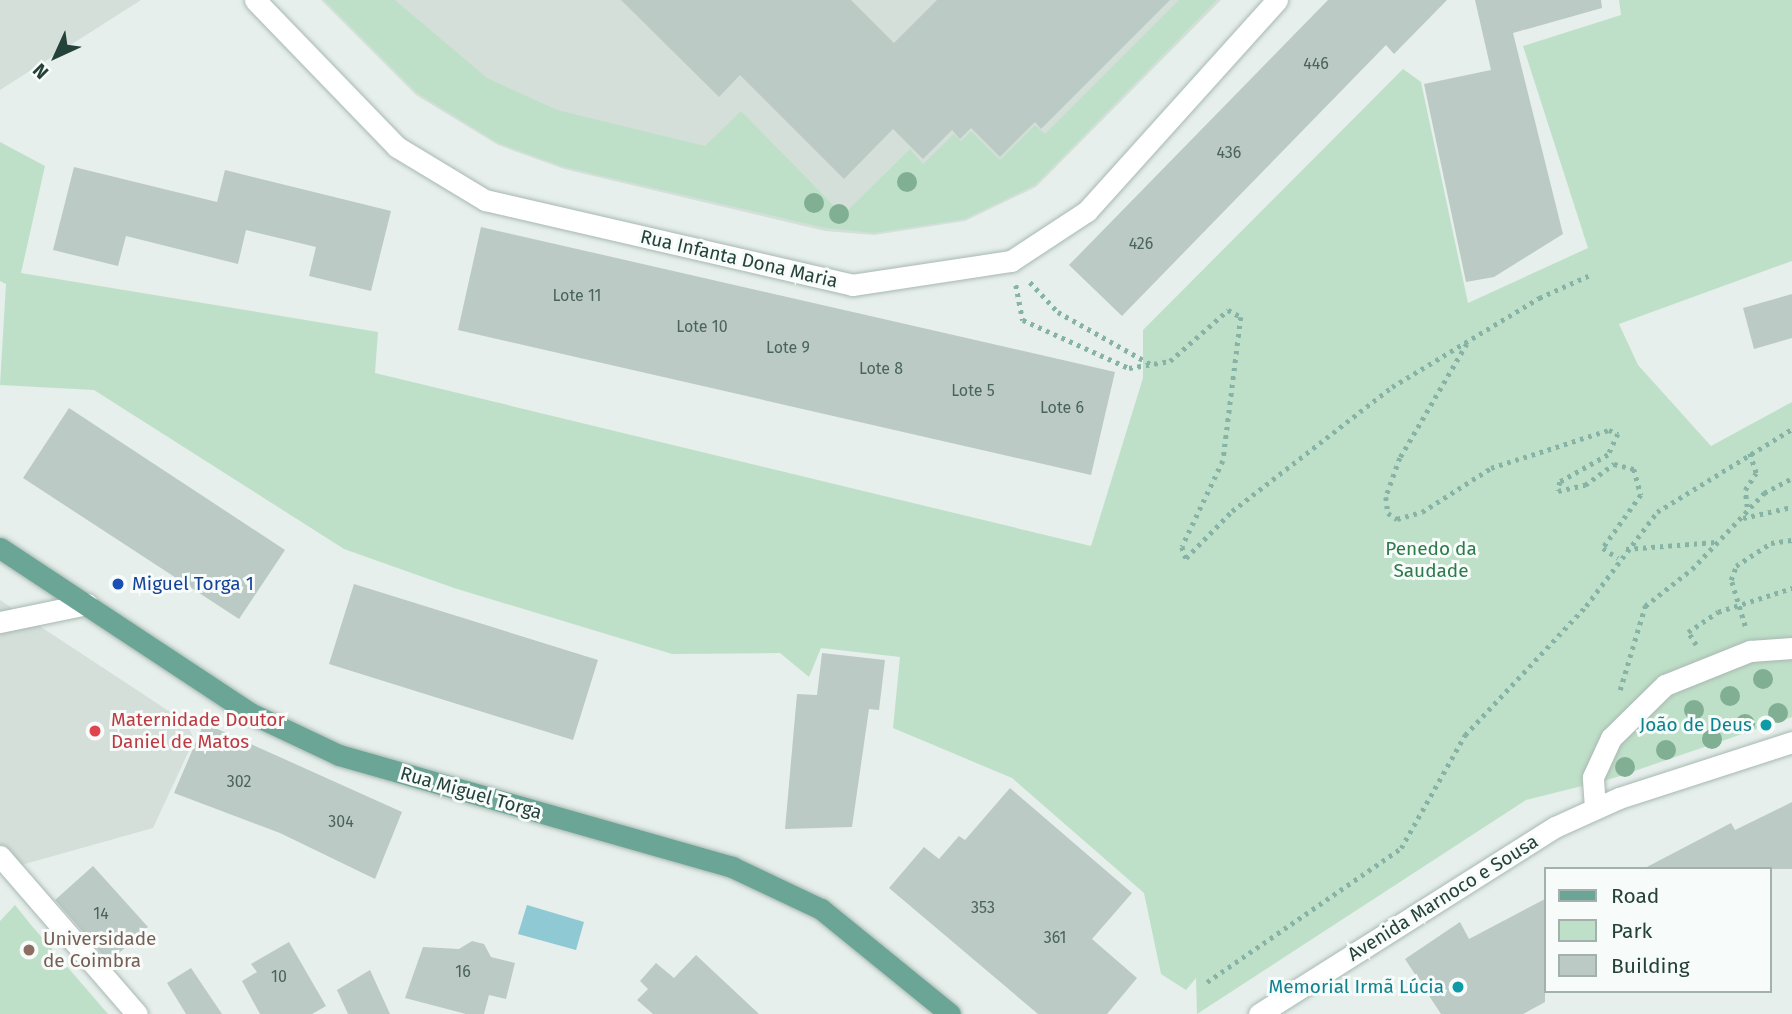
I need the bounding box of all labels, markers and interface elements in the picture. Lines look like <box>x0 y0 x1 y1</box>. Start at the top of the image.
north arrow <box>21 21 91 91</box>
house number: 446 <box>1303 54 1329 74</box>
text: N <box>28 59 53 84</box>
house number: 436 <box>1217 143 1241 163</box>
street label: Rua Infanta Dona Maria <box>638 225 840 293</box>
house number: 426 <box>1129 234 1153 254</box>
house number: Lote 11 <box>552 286 602 306</box>
house number: Lote 10 <box>676 317 728 337</box>
house number: Lote 9 <box>766 338 810 358</box>
house number: Lote 8 <box>859 359 903 379</box>
house number: Lote 5 <box>951 381 995 401</box>
house number: Lote 6 <box>1040 398 1084 418</box>
park label: Penedo da Saudade <box>1385 538 1477 582</box>
place label: Miguel Torga 1 <box>132 573 254 595</box>
marker: Miguel Torga 1 <box>110 576 126 592</box>
place label: Maternidade Doutor Daniel de Matos <box>111 709 285 753</box>
place label: João de Deus <box>1640 714 1752 736</box>
marker: João de Deus <box>1758 717 1774 733</box>
marker: Maternidade Doutor Daniel de Matos <box>85 721 105 741</box>
street label: Rua Miguel Torga <box>397 762 545 824</box>
house number: 302 <box>227 772 251 792</box>
house number: 304 <box>328 812 354 832</box>
street label: Avenida Marnoco e Sousa <box>1344 830 1542 966</box>
legend <box>1544 867 1771 993</box>
text: Road <box>1611 883 1659 909</box>
house number: 353 <box>971 898 995 918</box>
house number: 14 <box>93 904 109 924</box>
text: Park <box>1611 918 1652 944</box>
place label: Universidade de Coimbra <box>43 928 156 972</box>
house number: 361 <box>1044 928 1066 948</box>
marker: Universidade de Coimbra <box>21 942 37 958</box>
text: Building <box>1611 953 1690 979</box>
house number: 16 <box>455 962 471 982</box>
house number: 10 <box>271 967 287 987</box>
place label: Memorial Irmã Lúcia <box>1268 976 1444 998</box>
marker: Memorial Irmã Lúcia <box>1450 979 1466 995</box>

